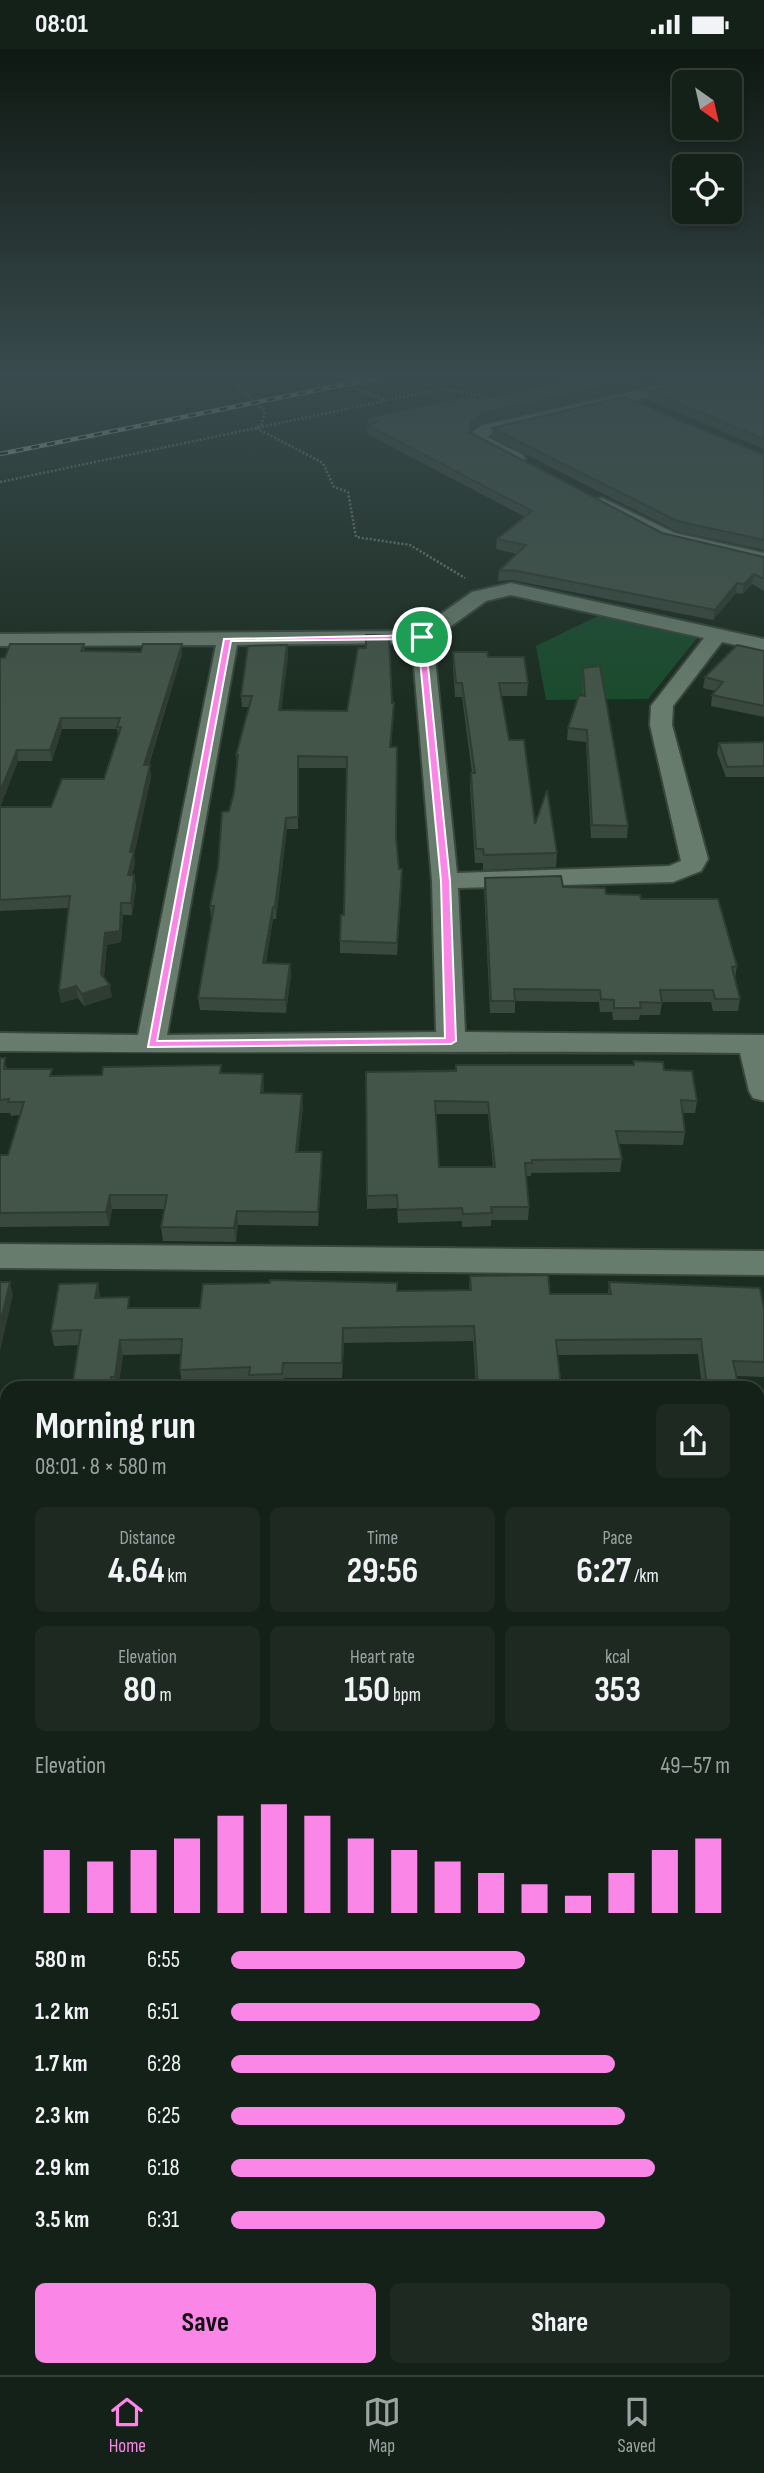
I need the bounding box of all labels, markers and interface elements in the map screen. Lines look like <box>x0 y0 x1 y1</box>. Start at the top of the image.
text: 08:01 <box>35 9 88 40</box>
north arrow <box>672 70 742 140</box>
map controls <box>672 70 742 224</box>
button: locate <box>672 154 742 224</box>
pin <box>392 607 452 667</box>
icon: arrive <box>403 618 441 656</box>
text: Morning run <box>35 1404 196 1449</box>
button: share <box>656 1404 730 1478</box>
text: 08:01 · 8 × 580 m <box>35 1453 167 1481</box>
text: Distance <box>119 1527 176 1550</box>
text: Time <box>367 1527 398 1550</box>
text: Pace <box>602 1527 633 1550</box>
text: 4.64 <box>108 1550 165 1593</box>
text: 29:56 <box>347 1550 418 1593</box>
text: 6:27 <box>576 1550 631 1593</box>
text: km <box>165 1565 187 1588</box>
text: /km <box>631 1565 659 1588</box>
text: Elevation <box>118 1646 177 1669</box>
text: Heart rate <box>350 1646 415 1669</box>
text: kcal <box>605 1646 630 1669</box>
text: 80 <box>123 1669 156 1712</box>
text: 150 <box>344 1669 390 1712</box>
text: 353 <box>594 1669 641 1712</box>
text: m <box>156 1684 172 1707</box>
text: bpm <box>390 1684 421 1707</box>
text: Elevation <box>35 1752 106 1780</box>
text: 49–57 m <box>661 1752 730 1780</box>
text: 580 m <box>35 1946 86 1974</box>
text: 6:55 <box>147 1946 180 1974</box>
text: 1.2 km <box>35 1998 89 2026</box>
text: 6:51 <box>147 1998 179 2026</box>
text: 1.7 km <box>35 2050 88 2078</box>
text: 6:28 <box>147 2050 181 2078</box>
text: 2.3 km <box>35 2102 89 2130</box>
text: 6:25 <box>147 2102 180 2130</box>
text: 2.9 km <box>35 2154 89 2182</box>
text: 6:18 <box>147 2154 180 2182</box>
text: 3.5 km <box>35 2206 89 2234</box>
text: 6:31 <box>147 2206 179 2234</box>
button: Save <box>35 2283 376 2363</box>
button: Share <box>390 2283 730 2363</box>
tab: Home <box>108 2393 146 2458</box>
tab: Map <box>363 2393 401 2458</box>
tab: Saved <box>618 2393 656 2458</box>

